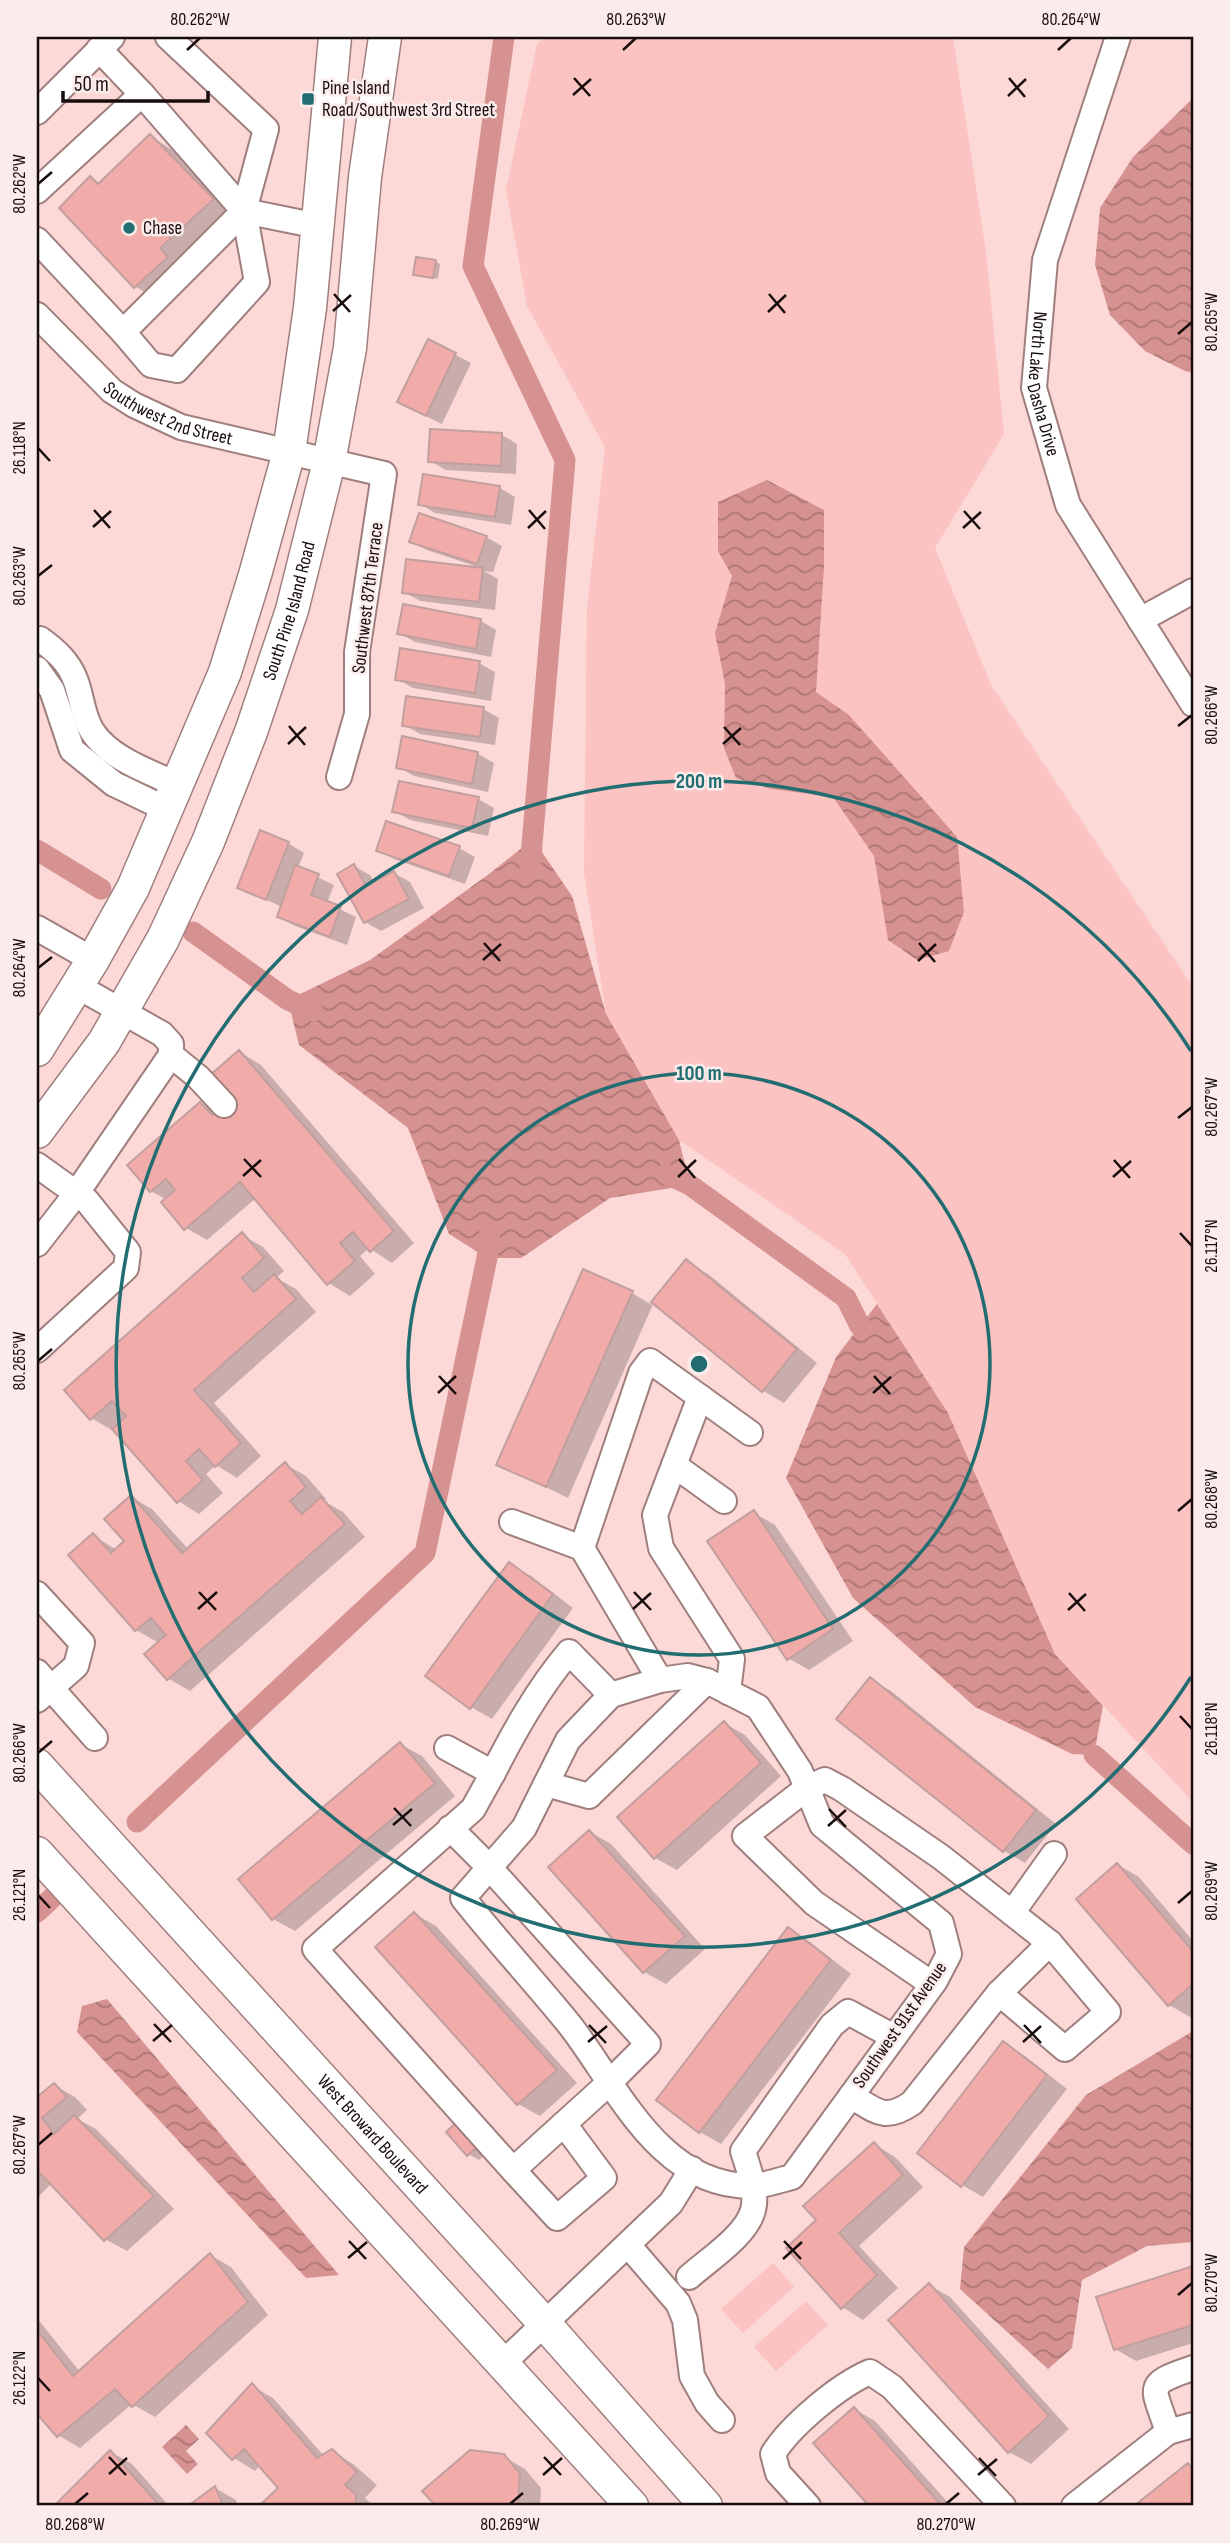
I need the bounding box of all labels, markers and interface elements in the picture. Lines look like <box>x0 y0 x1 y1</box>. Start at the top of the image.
text: 80.262°W <box>170 9 230 30</box>
text: 80.263°W <box>606 9 666 30</box>
text: 80.264°W <box>1042 9 1101 30</box>
scale bar <box>63 60 208 104</box>
text: 50 m <box>74 72 109 97</box>
place label: Pine Island Road/Southwest 3rd Street <box>322 77 495 122</box>
marker: Pine Island Road/Southwest 3rd Street <box>300 91 316 107</box>
text: 80.262°W <box>9 154 30 214</box>
place label: Chase <box>143 217 182 240</box>
marker: Chase <box>121 220 137 236</box>
text: 80.265°W <box>1201 292 1222 351</box>
street label: North Lake Dasha Drive <box>1022 311 1065 459</box>
street label: Southwest 2nd Street <box>98 377 235 450</box>
text: 26.118°N <box>9 421 30 475</box>
street label: Southwest 87th Terrace <box>347 521 389 675</box>
street label: South Pine Island Road <box>258 539 320 683</box>
text: 80.263°W <box>9 546 30 606</box>
text: 80.266°W <box>1201 685 1222 745</box>
text: 200 m <box>676 769 722 794</box>
text: 80.264°W <box>9 938 30 997</box>
text: 100 m <box>676 1061 722 1086</box>
text: 80.267°W <box>1201 1077 1222 1137</box>
text: 26.117°N <box>1201 1219 1222 1273</box>
text: 80.265°W <box>9 1331 30 1390</box>
centre of rings <box>687 1352 711 1376</box>
text: 80.268°W <box>1201 1469 1222 1529</box>
text: 26.118°N <box>1201 1702 1222 1756</box>
text: 80.266°W <box>9 1723 30 1783</box>
text: 80.269°W <box>1201 1861 1222 1921</box>
text: 26.121°N <box>9 1869 30 1921</box>
street label: Southwest 91st Avenue <box>848 1957 952 2093</box>
street label: West Broward Boulevard <box>312 2070 433 2199</box>
text: 80.267°W <box>9 2115 30 2175</box>
text: 80.270°W <box>1201 2253 1222 2313</box>
text: 26.122°N <box>9 2351 30 2405</box>
text: 80.268°W <box>45 2514 105 2535</box>
text: 80.269°W <box>480 2514 540 2535</box>
text: 80.270°W <box>916 2514 976 2535</box>

